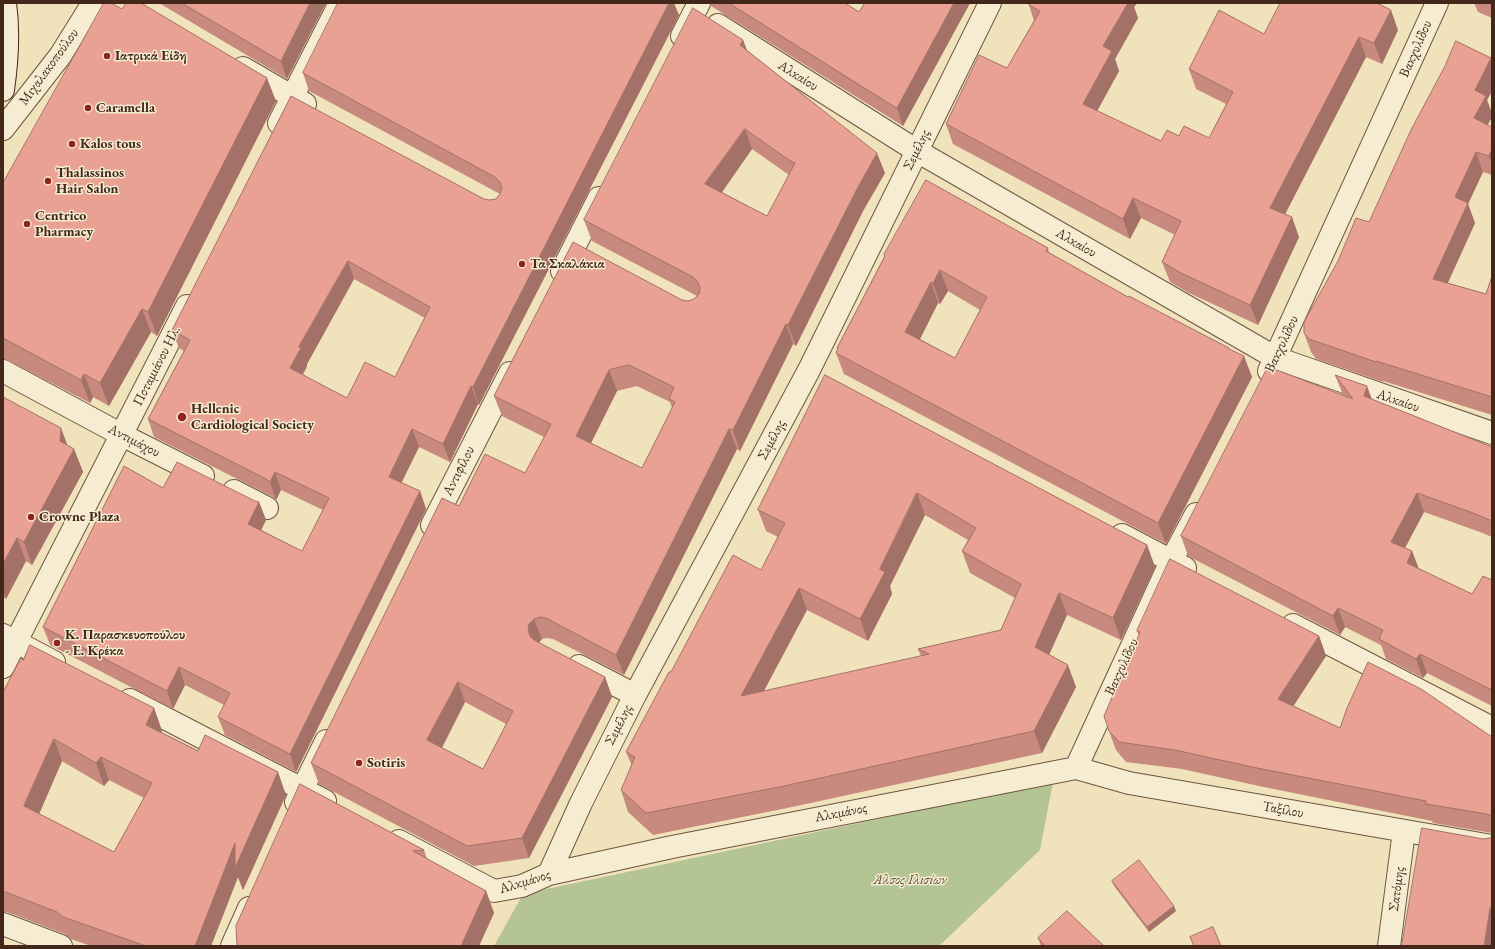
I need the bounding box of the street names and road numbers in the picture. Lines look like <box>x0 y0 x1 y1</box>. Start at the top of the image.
street label: Βακχυλίδου <box>1396 18 1436 80</box>
street label: Μιχαλακοπούλου <box>16 25 82 109</box>
street label: Αλκαίου <box>775 57 821 95</box>
street label: Σεμέλης <box>900 127 934 173</box>
street label: Αλκαίου <box>1053 225 1099 261</box>
street label: Βακχυλίδου <box>1262 313 1302 375</box>
street label: Ποταμιάνου Ηλ. <box>130 323 184 409</box>
street label: Αλκαίου <box>1374 386 1422 416</box>
street label: Σεμέλης <box>754 417 790 463</box>
street label: Αντιμάχου <box>105 421 163 461</box>
street label: Αντιφίλου <box>439 443 479 499</box>
street label: Βακχυλίδου <box>1102 636 1142 698</box>
street label: Σεμέλης <box>602 702 636 748</box>
street label: Ταξίλου <box>1261 798 1305 822</box>
street label: Αλκμάνος <box>814 800 868 826</box>
street label: Αλκμάνος <box>497 866 553 898</box>
street label: Σατόμης <box>1386 866 1408 912</box>

